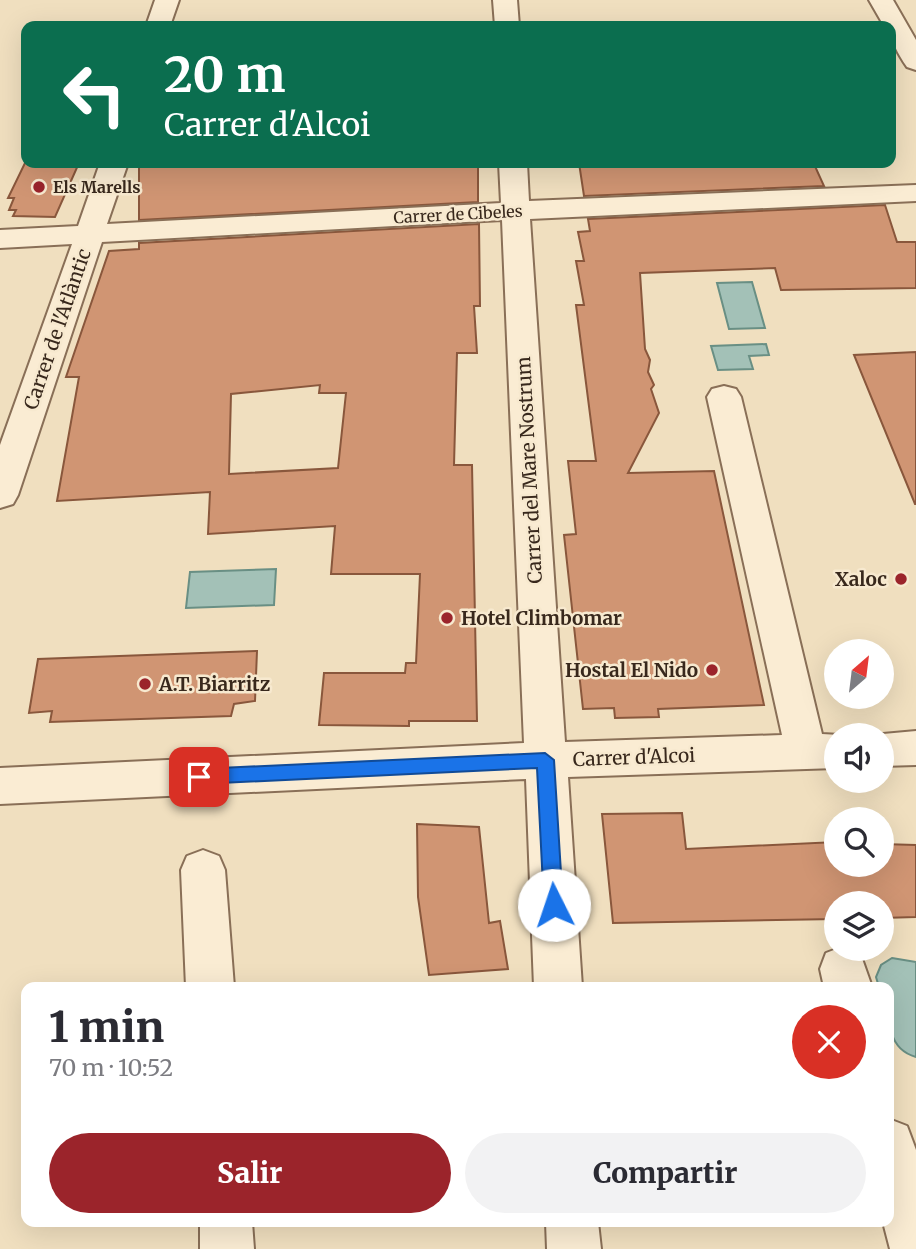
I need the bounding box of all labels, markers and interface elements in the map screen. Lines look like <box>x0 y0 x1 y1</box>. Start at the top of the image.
text: 20 m <box>164 44 285 105</box>
icon: left <box>49 49 140 140</box>
text: Carrer d'Alcoi <box>164 105 370 145</box>
place label: Els Marells <box>53 177 140 197</box>
marker: Els Marells <box>31 179 47 195</box>
street label: Carrer de Cibeles <box>393 201 523 227</box>
street label: Carrer de l'Atlàntic <box>18 245 96 413</box>
street label: Carrer del Mare Nostrum <box>511 356 547 584</box>
place label: Xaloc <box>835 567 887 591</box>
marker: Xaloc <box>893 571 909 587</box>
place label: Hotel Climbomar <box>461 606 622 630</box>
marker: Hotel Climbomar <box>439 610 455 626</box>
north arrow <box>824 639 894 709</box>
map controls <box>824 639 894 961</box>
place label: Hostal El Nido <box>565 658 698 682</box>
marker: Hostal El Nido <box>704 662 720 678</box>
place label: A.T. Biarritz <box>158 672 271 696</box>
marker: A.T. Biarritz <box>137 676 153 692</box>
button: sound <box>824 723 894 793</box>
street label: Carrer d'Alcoi <box>572 743 696 771</box>
pin <box>169 747 229 807</box>
icon: arrive <box>180 758 218 796</box>
button: search <box>824 807 894 877</box>
position arrow <box>517 868 591 942</box>
button: layers <box>824 891 894 961</box>
text: 1 min <box>49 1001 164 1053</box>
button: close <box>792 1005 866 1079</box>
text: 70 m · 10:52 <box>49 1053 173 1082</box>
button: Salir <box>49 1133 451 1213</box>
button: Compartir <box>465 1133 866 1213</box>

